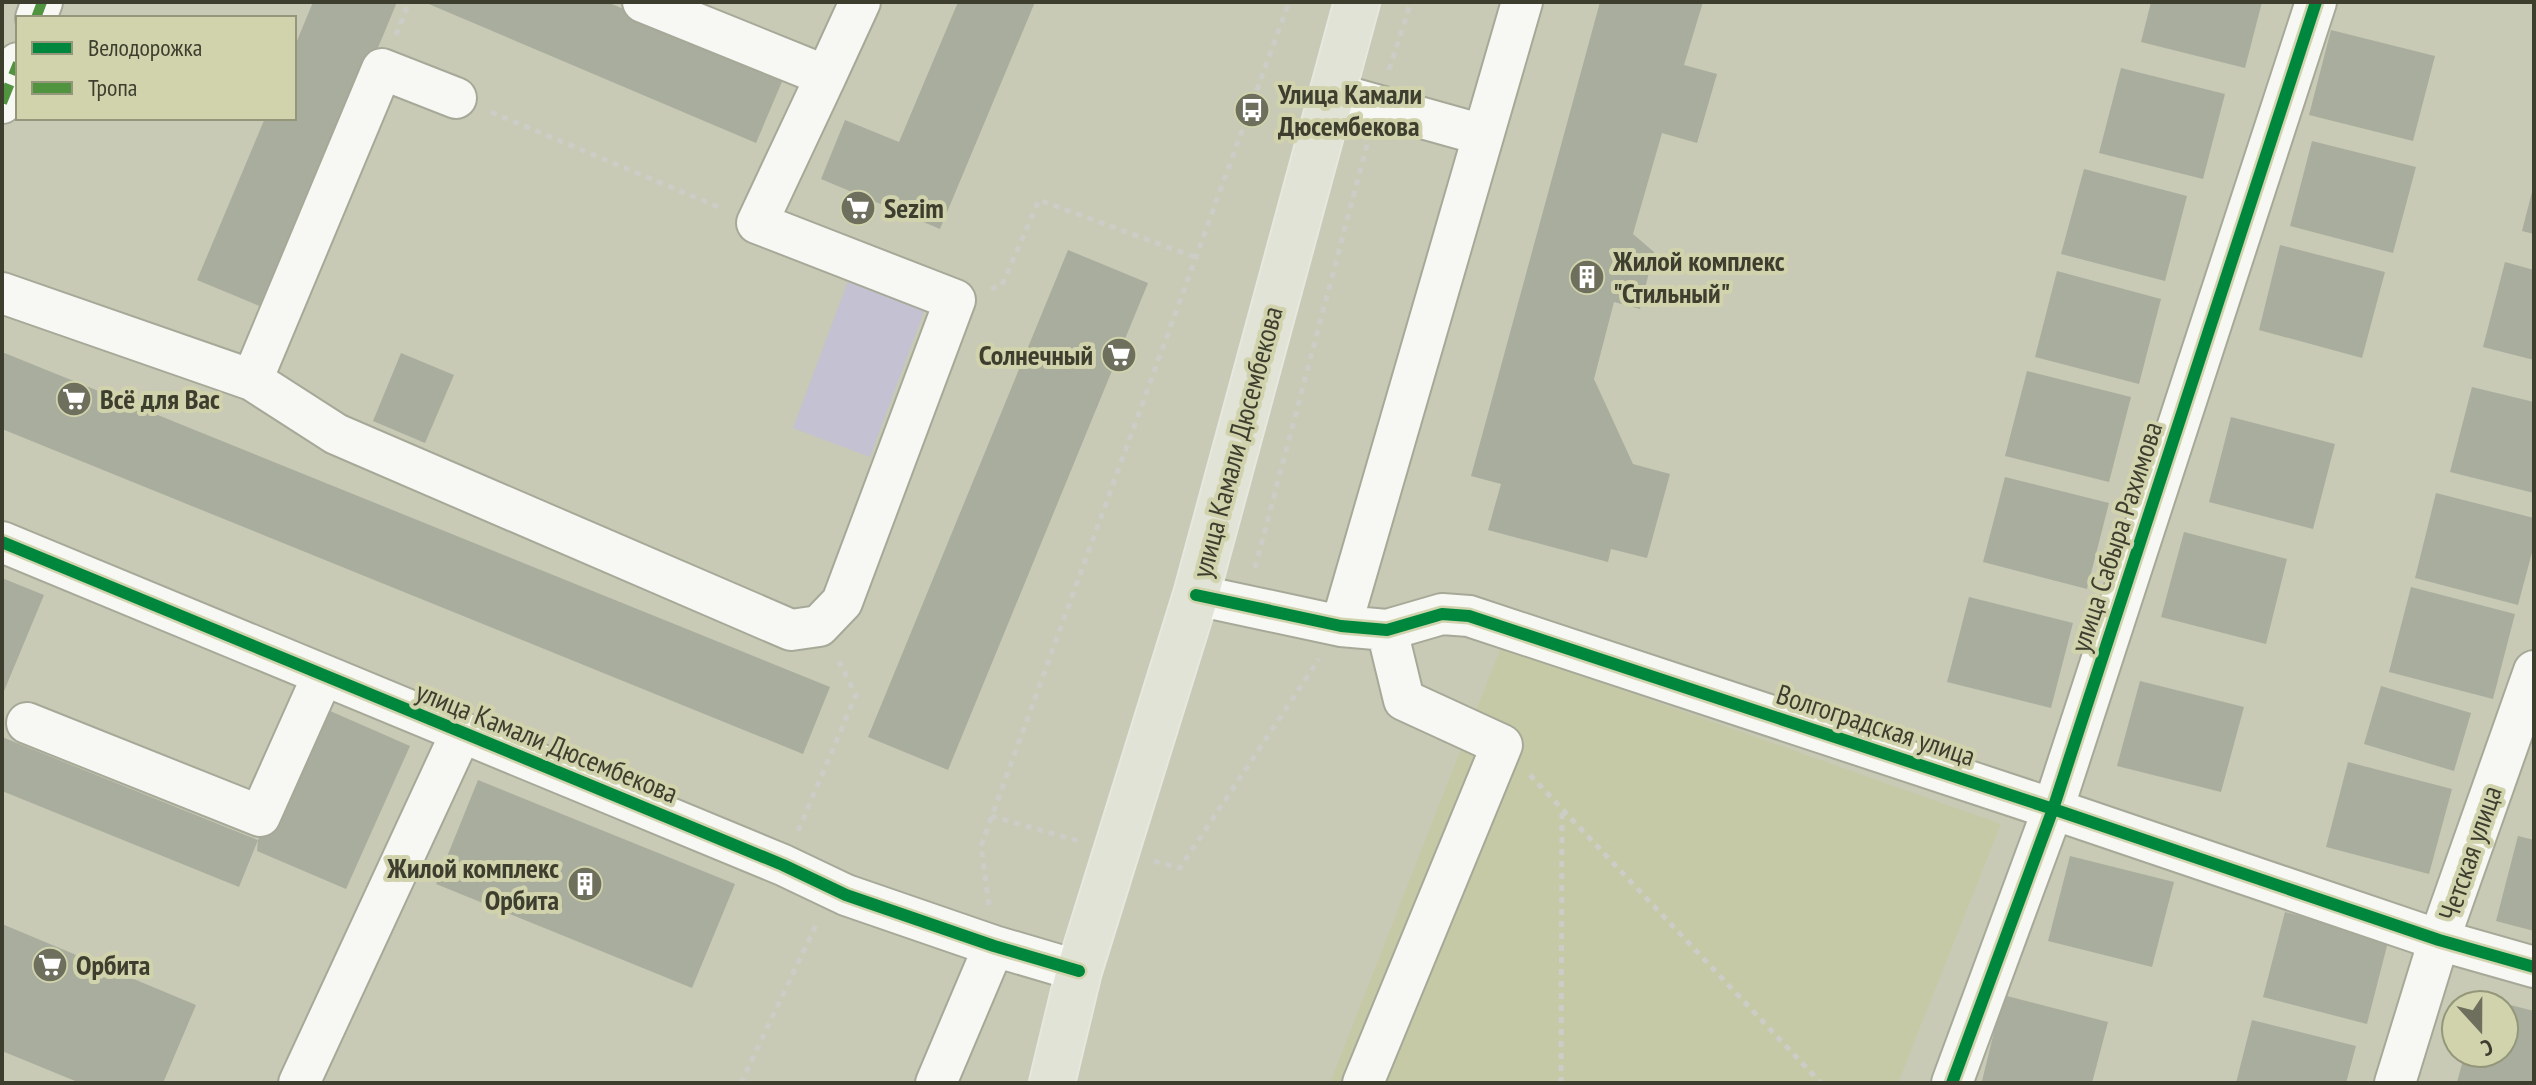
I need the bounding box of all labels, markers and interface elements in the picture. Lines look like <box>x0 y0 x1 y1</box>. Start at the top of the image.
legend <box>16 16 296 120</box>
text: Велодорожка <box>88 32 202 63</box>
text: Тропа <box>88 72 137 103</box>
place label: Улица Камали Дюсембекова <box>1277 75 1422 144</box>
bus stop icon: Улица Камали Дюсембекова <box>1233 91 1271 129</box>
supermarket icon: Sezim <box>839 189 877 227</box>
place label: Sezim <box>884 189 944 226</box>
place label: Жилой комплекс "Стильный" <box>1612 242 1785 311</box>
building icon: Жилой комплекс "Стильный" <box>1568 258 1606 296</box>
street label: улица Камали Дюсембекова <box>1183 302 1291 582</box>
place label: Солнечный <box>979 336 1093 373</box>
supermarket icon: Солнечный <box>1100 336 1138 374</box>
supermarket icon: Всё для Вас <box>55 380 93 418</box>
place label: Всё для Вас <box>100 380 220 417</box>
street label: улица Сабыра Рахимова <box>2061 417 2170 657</box>
street label: улица Камали Дюсембекова <box>411 672 684 811</box>
street label: Волгоградская улица <box>1772 675 1980 774</box>
street label: Четская улица <box>2429 781 2510 925</box>
place label: Жилой комплекс Орбита <box>386 849 559 918</box>
building icon: Жилой комплекс Орбита <box>566 865 604 903</box>
supermarket icon: Орбита <box>31 946 69 984</box>
place label: Орбита <box>76 946 150 983</box>
north arrow <box>2440 989 2520 1069</box>
text: С <box>2477 1033 2497 1063</box>

